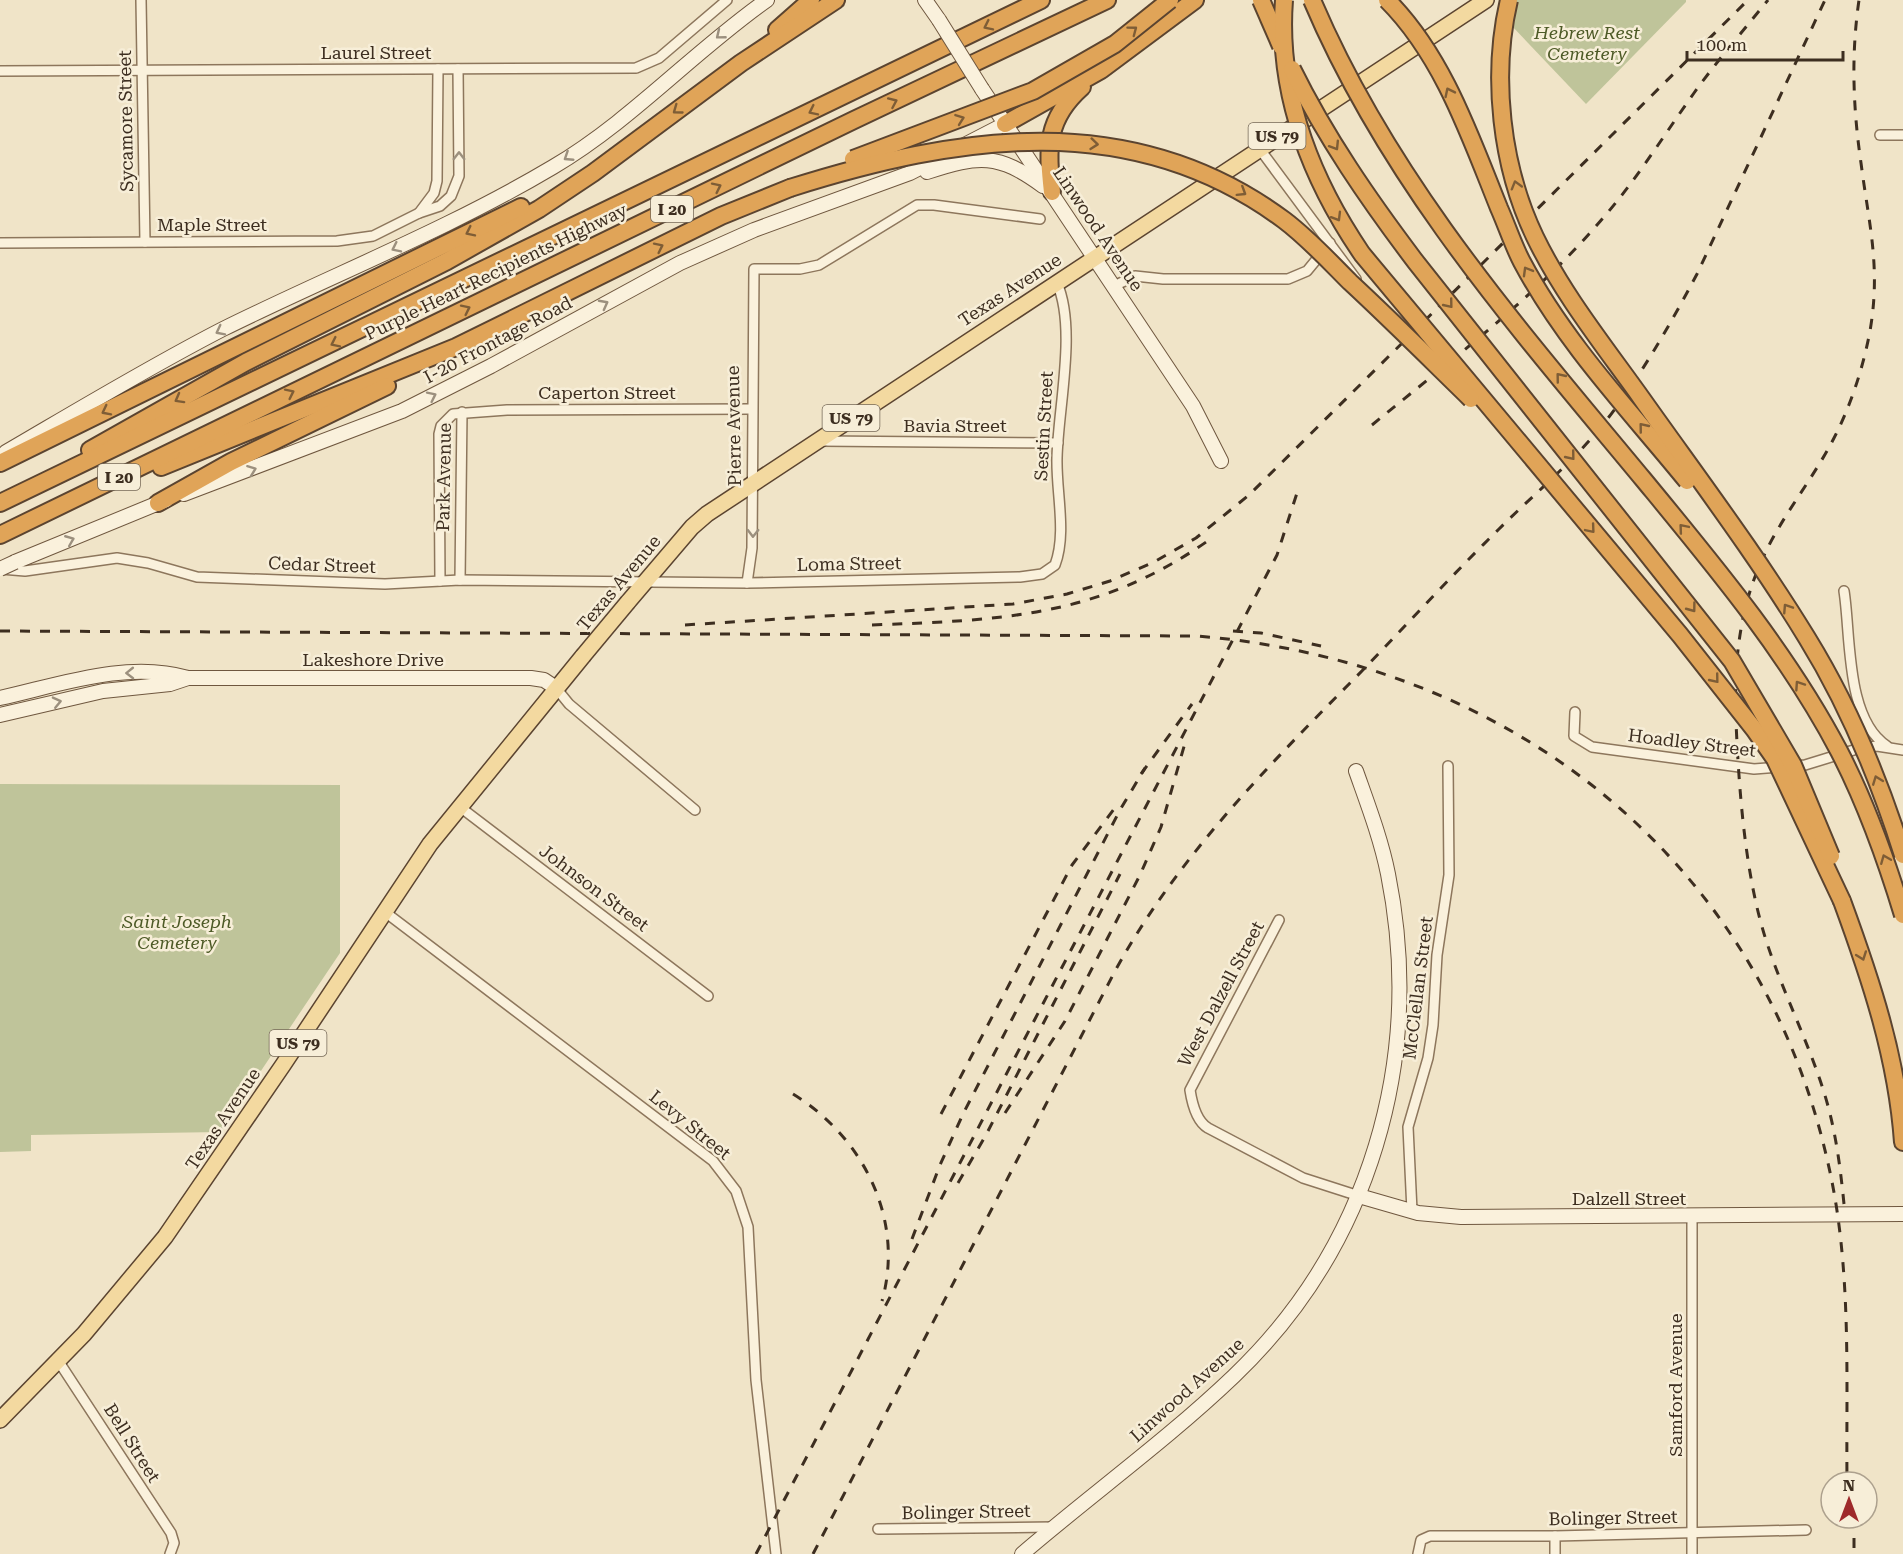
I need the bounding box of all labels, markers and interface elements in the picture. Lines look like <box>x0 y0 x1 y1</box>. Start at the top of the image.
one-way arrow <box>984 18 995 30</box>
park label: Hebrew Rest Cemetery <box>1533 22 1640 64</box>
scale bar <box>1687 24 1843 62</box>
one-way arrow <box>1126 27 1137 38</box>
one-way arrow <box>716 28 727 39</box>
text: 100 m <box>1696 34 1747 55</box>
street label: Laurel Street <box>321 42 432 63</box>
street label: Sycamore Street <box>114 50 137 192</box>
one-way arrow <box>1445 88 1456 99</box>
one-way arrow <box>886 98 897 110</box>
one-way arrow <box>673 102 684 113</box>
one-way arrow <box>808 103 819 115</box>
one-way arrow <box>955 114 965 127</box>
road number: US 79 <box>1248 123 1306 149</box>
one-way arrow <box>1090 137 1099 150</box>
one-way arrow <box>1327 139 1338 150</box>
one-way arrow <box>564 150 574 162</box>
one-way arrow <box>453 151 465 160</box>
street label: Linwood Avenue <box>1049 163 1148 295</box>
one-way arrow <box>1511 180 1523 190</box>
one-way arrow <box>710 182 721 194</box>
one-way arrow <box>1236 184 1246 196</box>
road number: I 20 <box>651 196 693 222</box>
street label: Purple Heart Recipients Highway <box>361 199 631 344</box>
one-way arrow <box>1330 211 1342 221</box>
street label: Maple Street <box>157 214 267 235</box>
one-way arrow <box>465 225 476 237</box>
one-way arrow <box>391 240 402 252</box>
one-way arrow <box>653 242 664 254</box>
street label: Texas Avenue <box>954 248 1065 331</box>
one-way arrow <box>1523 267 1534 277</box>
street label: I-20 Frontage Road <box>420 291 576 387</box>
one-way arrow <box>1441 297 1452 308</box>
one-way arrow <box>597 300 608 311</box>
one-way arrow <box>460 305 471 316</box>
one-way arrow <box>215 324 226 336</box>
one-way arrow <box>330 335 341 347</box>
street label: Pierre Avenue <box>722 365 745 487</box>
street label: Sestin Street <box>1030 370 1057 482</box>
one-way arrow <box>1556 373 1567 384</box>
street label: Caperton Street <box>538 382 676 403</box>
one-way arrow <box>284 389 295 401</box>
one-way arrow <box>175 392 185 404</box>
one-way arrow <box>426 392 437 404</box>
one-way arrow <box>102 403 113 415</box>
road number: US 79 <box>822 405 880 431</box>
street label: Bavia Street <box>903 415 1007 436</box>
street label: Park Avenue <box>432 422 455 532</box>
one-way arrow <box>1640 423 1651 434</box>
one-way arrow <box>1563 449 1574 460</box>
road number: I 20 <box>98 464 140 490</box>
one-way arrow <box>245 465 256 477</box>
one-way arrow <box>1583 522 1594 533</box>
one-way arrow <box>1680 524 1691 535</box>
one-way arrow <box>746 529 759 538</box>
street label: Texas Avenue <box>573 531 665 635</box>
one-way arrow <box>63 535 74 547</box>
street label: Cedar Street <box>268 552 377 577</box>
street label: Loma Street <box>796 552 902 575</box>
one-way arrow <box>1684 602 1695 613</box>
one-way arrow <box>1783 603 1794 614</box>
street label: Lakeshore Drive <box>302 649 444 670</box>
one-way arrow <box>125 667 134 680</box>
one-way arrow <box>1708 672 1719 683</box>
one-way arrow <box>1795 681 1806 692</box>
one-way arrow <box>52 696 62 709</box>
street label: Hoadley Street <box>1627 724 1758 761</box>
one-way arrow <box>1871 775 1884 786</box>
street label: Johnson Street <box>535 840 653 936</box>
one-way arrow <box>1880 855 1892 866</box>
park label: Saint Joseph Cemetery <box>121 911 232 953</box>
street label: McClellan Street <box>1398 915 1437 1061</box>
street label: West Dalzell Street <box>1173 917 1268 1070</box>
one-way arrow <box>1854 950 1867 961</box>
road number: US 79 <box>270 1030 326 1056</box>
street label: Texas Avenue <box>181 1064 264 1174</box>
street label: Levy Street <box>645 1085 735 1164</box>
street label: Dalzell Street <box>1572 1188 1687 1209</box>
street label: Samford Avenue <box>1665 1313 1686 1457</box>
street label: Linwood Avenue <box>1126 1333 1248 1446</box>
street label: Bell Street <box>100 1399 165 1486</box>
north arrow <box>1819 1470 1879 1530</box>
text: N <box>1843 1476 1855 1495</box>
street label: Bolinger Street <box>901 1500 1031 1523</box>
street label: Bolinger Street <box>1548 1506 1678 1529</box>

